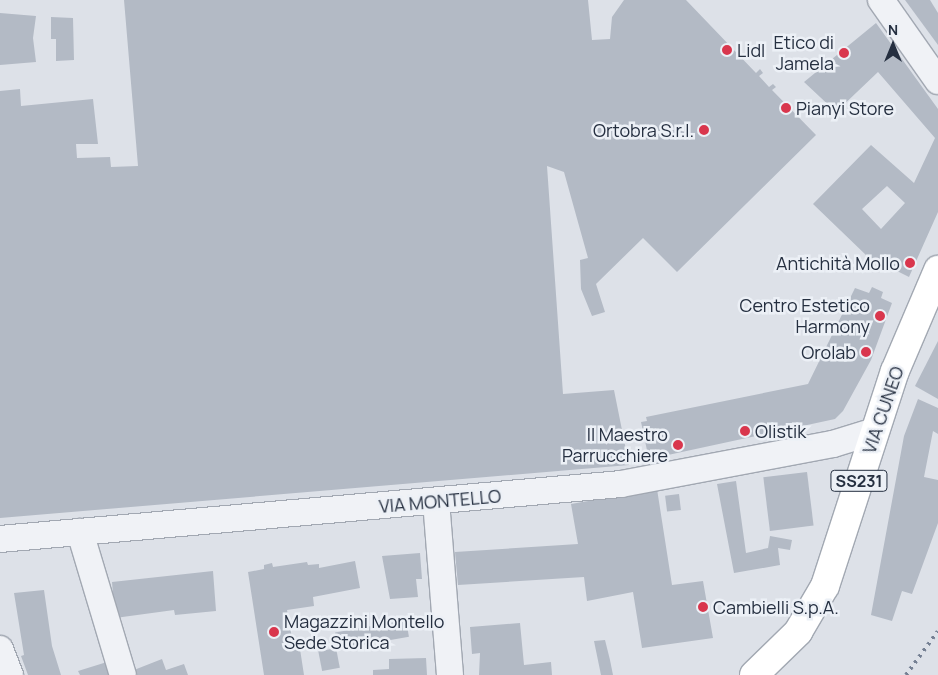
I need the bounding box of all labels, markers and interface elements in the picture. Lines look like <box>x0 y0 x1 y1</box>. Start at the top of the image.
north arrow <box>868 20 918 70</box>
text: N <box>888 20 898 39</box>
place label: Etico di Jamela <box>774 32 834 74</box>
place label: Lidl <box>737 39 765 61</box>
marker: Lidl <box>721 44 733 56</box>
marker: Etico di Jamela <box>838 47 850 59</box>
place label: Pianyi Store <box>796 97 894 119</box>
marker: Pianyi Store <box>780 102 792 114</box>
place label: Ortobra S.r.l. <box>593 119 694 141</box>
marker: Ortobra S.r.l. <box>698 124 710 136</box>
place label: Antichità Mollo <box>776 252 900 274</box>
marker: Antichità Mollo <box>904 257 916 269</box>
place label: Centro Estetico Harmony <box>740 295 870 338</box>
marker: Centro Estetico Harmony <box>874 310 886 322</box>
place label: Orolab <box>801 341 856 363</box>
marker: Orolab <box>860 346 872 358</box>
street label: VIA CUNEO <box>858 364 908 456</box>
place label: Olistik <box>755 420 806 442</box>
place label: Il Maestro Parrucchiere <box>562 424 668 466</box>
marker: Olistik <box>739 425 751 437</box>
marker: Il Maestro Parrucchiere <box>672 439 684 451</box>
road number: SS231 <box>830 468 888 494</box>
street label: VIA MONTELLO <box>378 485 502 517</box>
place label: Cambielli S.p.A. <box>713 596 839 618</box>
marker: Cambielli S.p.A. <box>697 601 709 613</box>
place label: Magazzini Montello Sede Storica <box>284 611 444 654</box>
marker: Magazzini Montello Sede Storica <box>268 626 280 638</box>

